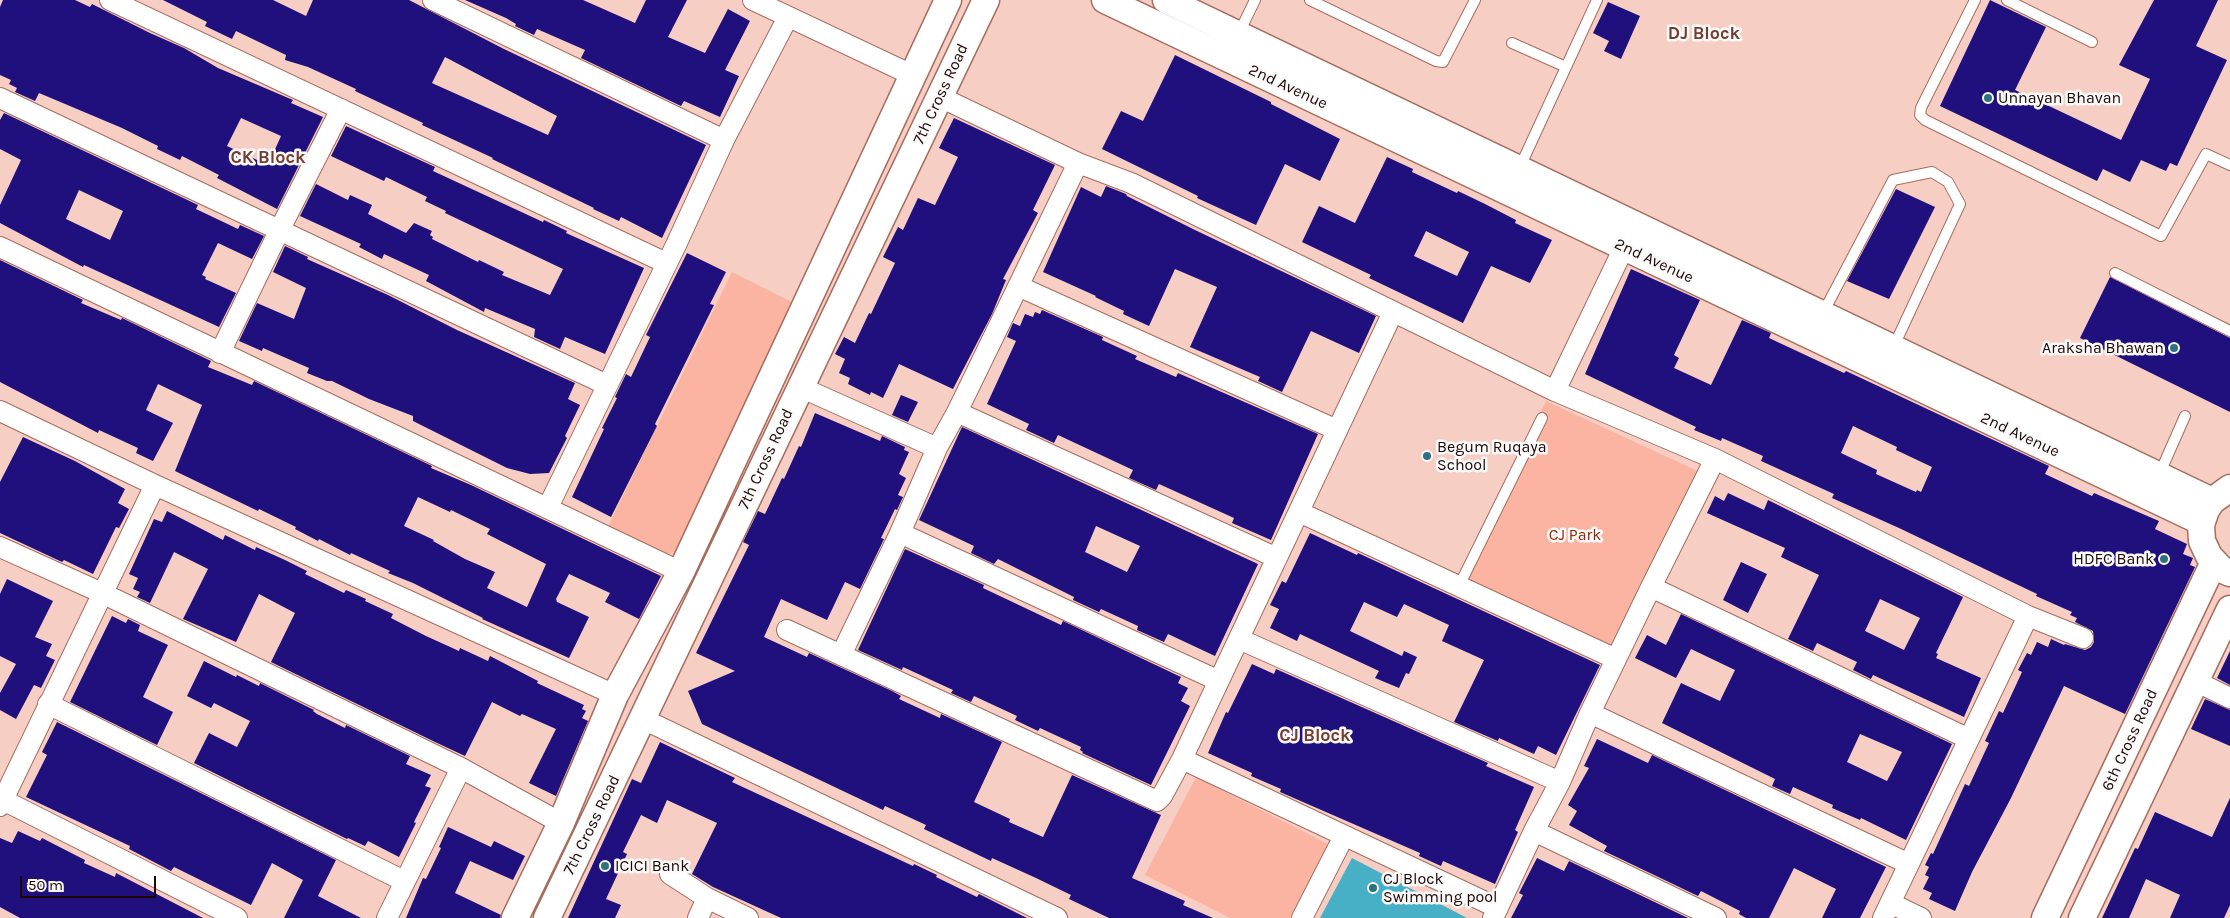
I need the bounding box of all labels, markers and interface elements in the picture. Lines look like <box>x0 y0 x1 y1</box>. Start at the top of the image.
district label: DJ Block <box>1668 23 1740 45</box>
street label: 7th Cross Road <box>909 41 973 147</box>
street label: 2nd Avenue <box>1245 60 1331 114</box>
place label: Unnayan Bhavan <box>1998 88 2121 108</box>
marker: Unnayan Bhavan <box>1982 92 1994 104</box>
district label: CK Block <box>230 147 306 169</box>
street label: 2nd Avenue <box>1611 234 1697 288</box>
place label: Araksha Bhawan <box>2042 338 2164 358</box>
marker: Araksha Bhawan <box>2168 342 2180 354</box>
street label: 7th Cross Road <box>734 406 798 512</box>
street label: 2nd Avenue <box>1977 408 2063 462</box>
place label: Begum Ruqaya School <box>1437 437 1547 475</box>
marker: Begum Ruqaya School <box>1421 450 1433 462</box>
park label: CJ Park <box>1549 525 1601 545</box>
place label: HDFC Bank <box>2073 549 2154 569</box>
marker: HDFC Bank <box>2158 553 2170 565</box>
street label: 6th Cross Road <box>2098 686 2162 794</box>
district label: CJ Block <box>1279 725 1351 747</box>
street label: 7th Cross Road <box>560 772 624 878</box>
place label: ICICI Bank <box>615 856 689 876</box>
marker: ICICI Bank <box>599 860 611 872</box>
scale bar <box>22 866 159 898</box>
place label: CJ Block Swimming pool <box>1383 869 1498 907</box>
text: 50 m <box>28 876 63 894</box>
marker: CJ Block Swimming pool <box>1367 882 1379 894</box>

